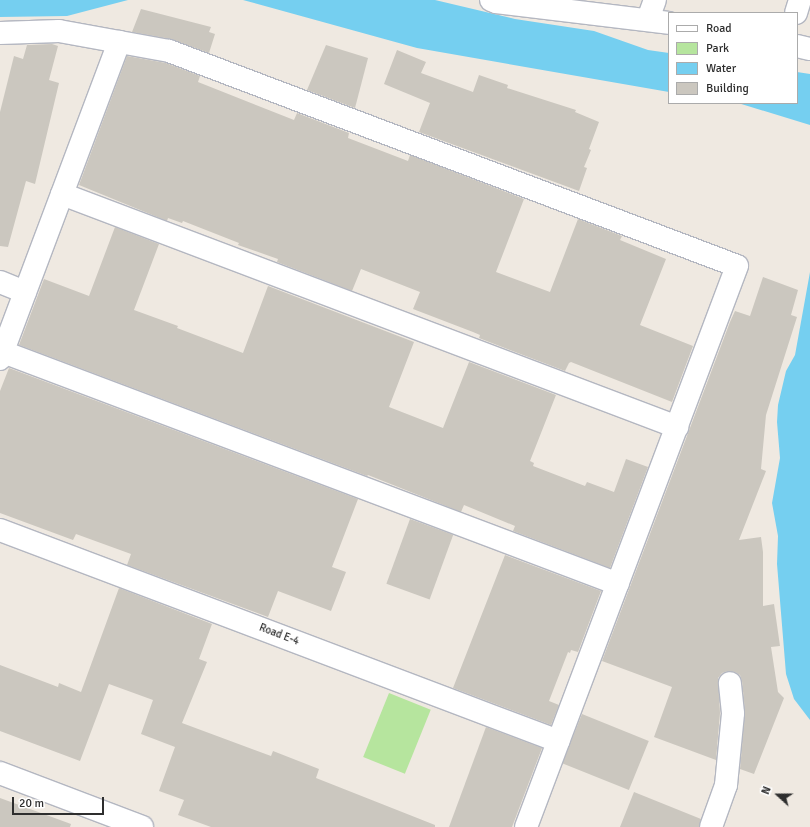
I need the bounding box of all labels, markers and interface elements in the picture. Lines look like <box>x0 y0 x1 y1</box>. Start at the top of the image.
legend <box>668 12 798 104</box>
text: Road <box>706 21 732 36</box>
text: Park <box>706 41 729 56</box>
text: Water <box>706 61 736 76</box>
text: Building <box>706 81 749 96</box>
street label: Road E-4 <box>257 621 301 649</box>
north arrow <box>758 775 798 815</box>
text: N <box>759 785 774 796</box>
scale bar <box>14 789 106 815</box>
text: 20 m <box>19 796 44 811</box>

